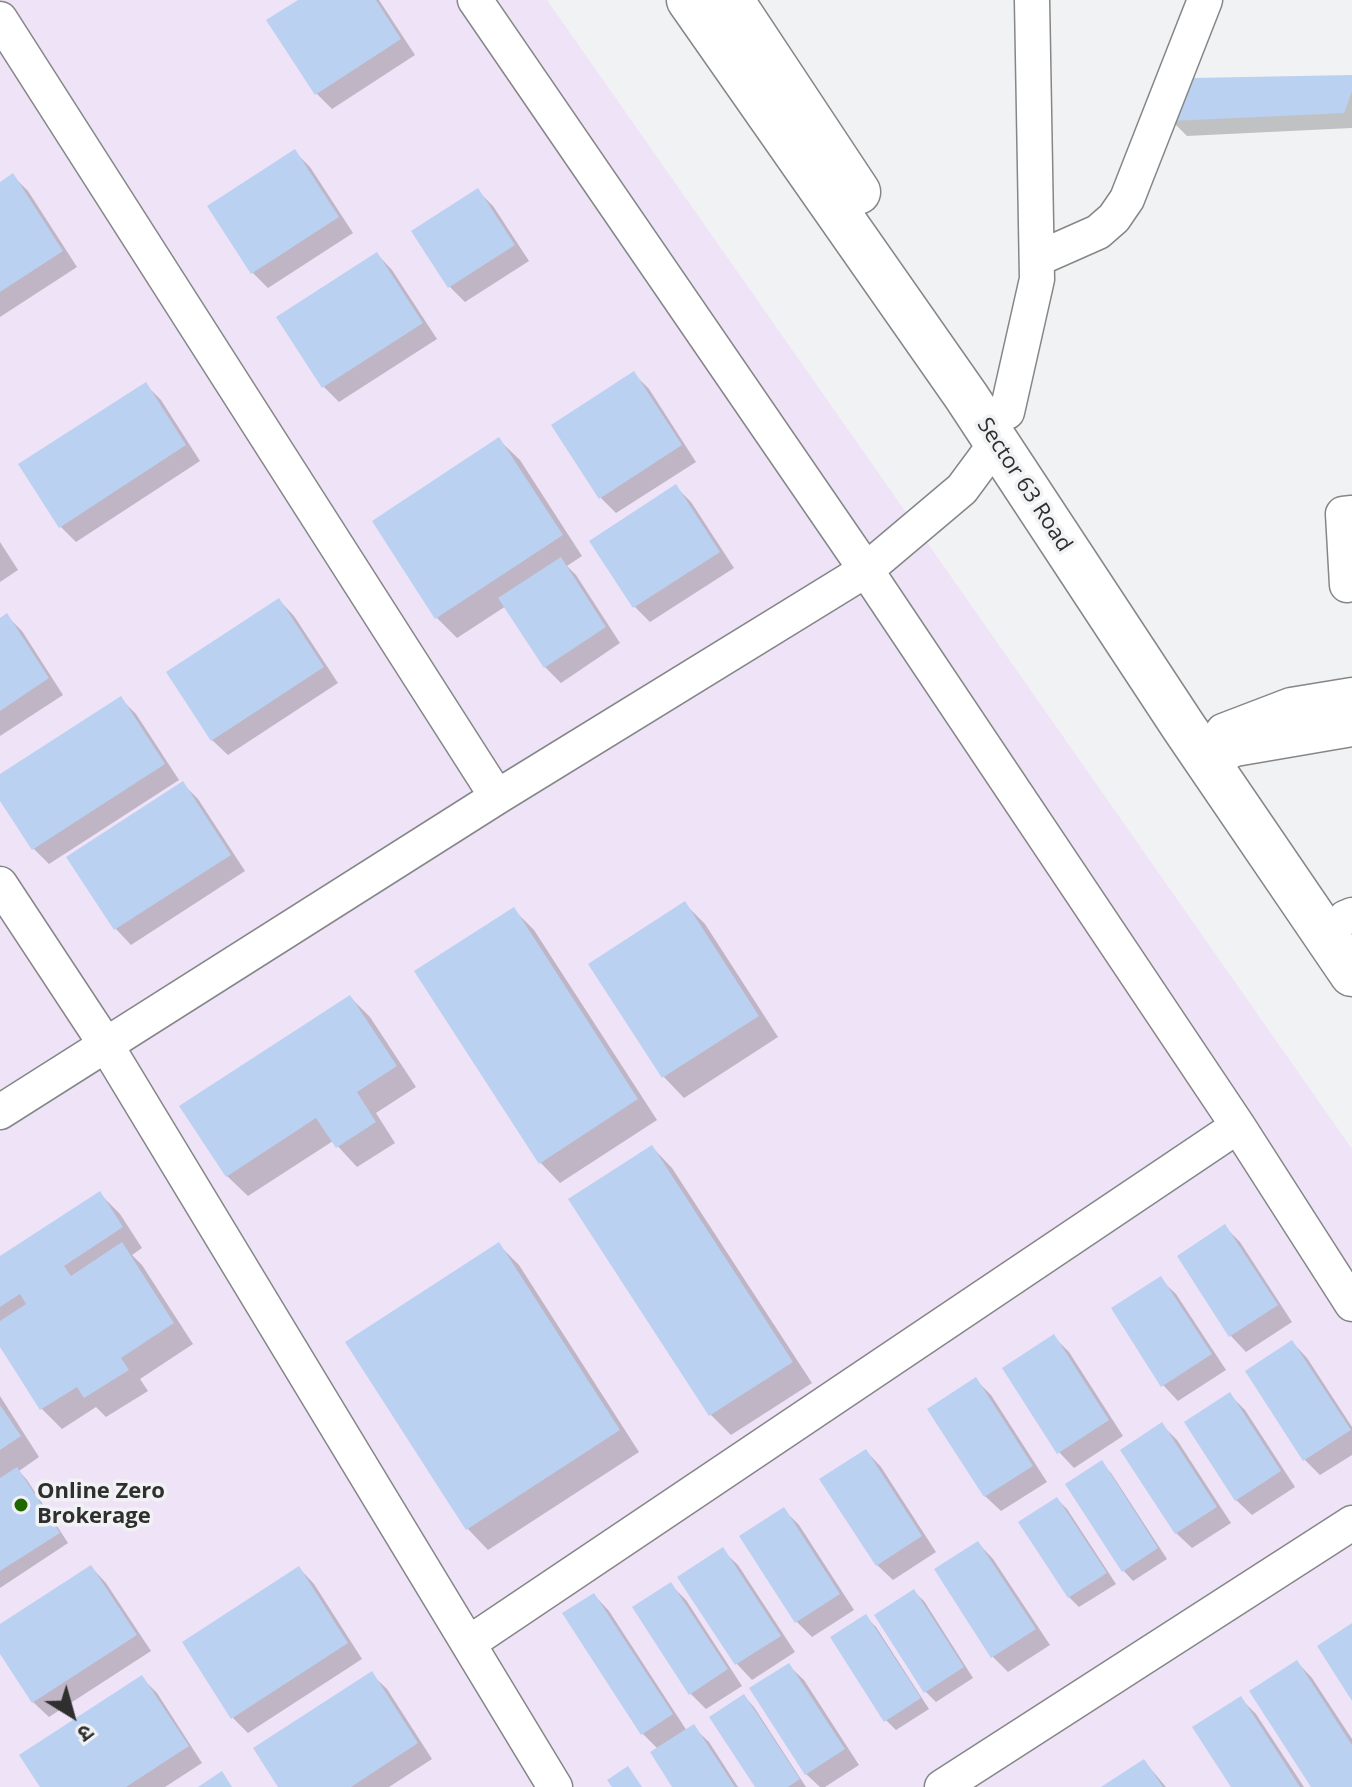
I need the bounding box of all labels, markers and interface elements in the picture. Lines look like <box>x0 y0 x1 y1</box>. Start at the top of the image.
street label: Sector 63 Road <box>971 413 1077 557</box>
place label: Online Zero Brokerage <box>37 1479 165 1530</box>
marker: Online Zero Brokerage <box>12 1496 30 1514</box>
north arrow <box>32 1675 112 1755</box>
text: उ <box>72 1718 101 1750</box>

